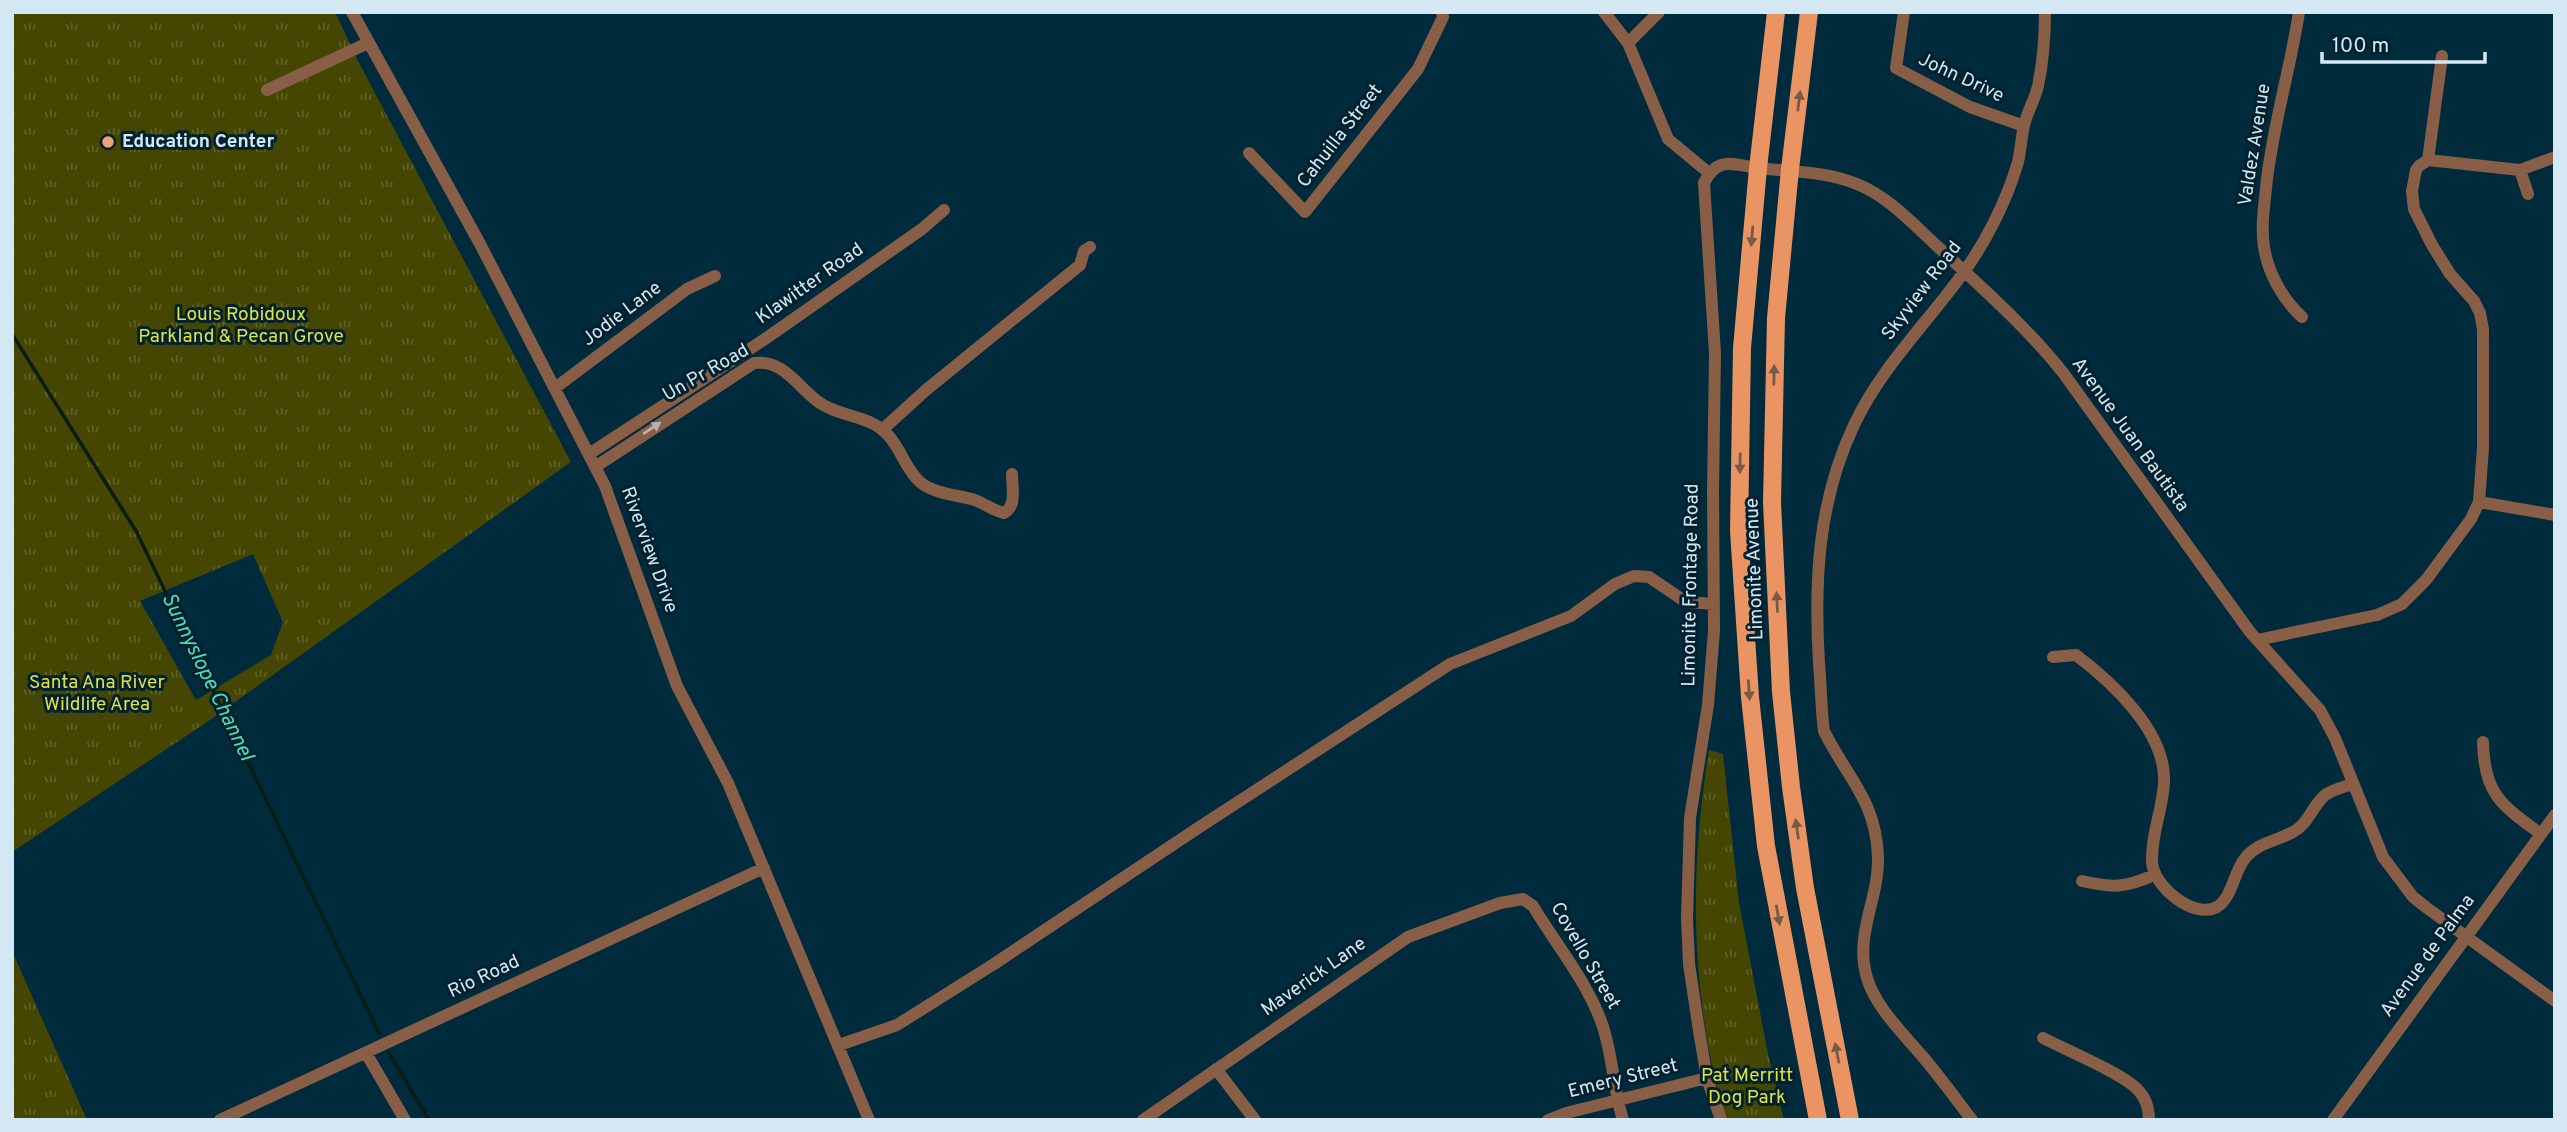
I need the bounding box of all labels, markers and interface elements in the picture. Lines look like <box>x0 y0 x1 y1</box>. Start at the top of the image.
scale bar <box>2322 21 2485 65</box>
text: 100 m <box>2332 33 2389 60</box>
street label: John Drive <box>1914 48 2008 108</box>
street label: Cahuilla Street <box>1292 79 1388 193</box>
street label: Valdez Avenue <box>2233 82 2277 208</box>
one-way arrow <box>1793 90 1804 112</box>
place label: Education Center <box>122 130 274 154</box>
marker: Education Center <box>100 134 116 150</box>
one-way arrow <box>1746 225 1757 247</box>
street label: Skyview Road <box>1877 237 1967 345</box>
street label: Klawitter Road <box>752 238 868 330</box>
street label: Jodie Lane <box>577 276 667 352</box>
park label: Louis Robidoux Parkland & Pecan Grove <box>138 303 344 349</box>
street label: Un Pr Road <box>658 339 754 407</box>
street label: Avenue Juan Bautista <box>2066 353 2194 517</box>
one-way arrow <box>1769 364 1780 386</box>
one-way arrow <box>643 421 661 435</box>
one-way arrow <box>1734 452 1746 474</box>
street label: Limonite Frontage Road <box>1677 483 1705 687</box>
street label: Riverview Drive <box>615 484 683 616</box>
street label: Limonite Avenue <box>1741 497 1769 641</box>
water label: Sunnyslope Channel <box>155 588 260 767</box>
one-way arrow <box>1771 591 1782 613</box>
park label: Santa Ana River Wildlife Area <box>29 671 165 717</box>
one-way arrow <box>1744 679 1755 701</box>
one-way arrow <box>1791 818 1802 840</box>
street label: Avenue de Palma <box>2375 890 2481 1022</box>
street label: Covello Street <box>1545 898 1625 1014</box>
one-way arrow <box>1773 904 1784 926</box>
street label: Maverick Lane <box>1257 932 1371 1022</box>
street label: Rio Road <box>444 950 524 1004</box>
one-way arrow <box>1832 1042 1843 1064</box>
street label: Emery Street <box>1566 1054 1680 1104</box>
park label: Pat Merritt Dog Park <box>1701 1064 1793 1110</box>

